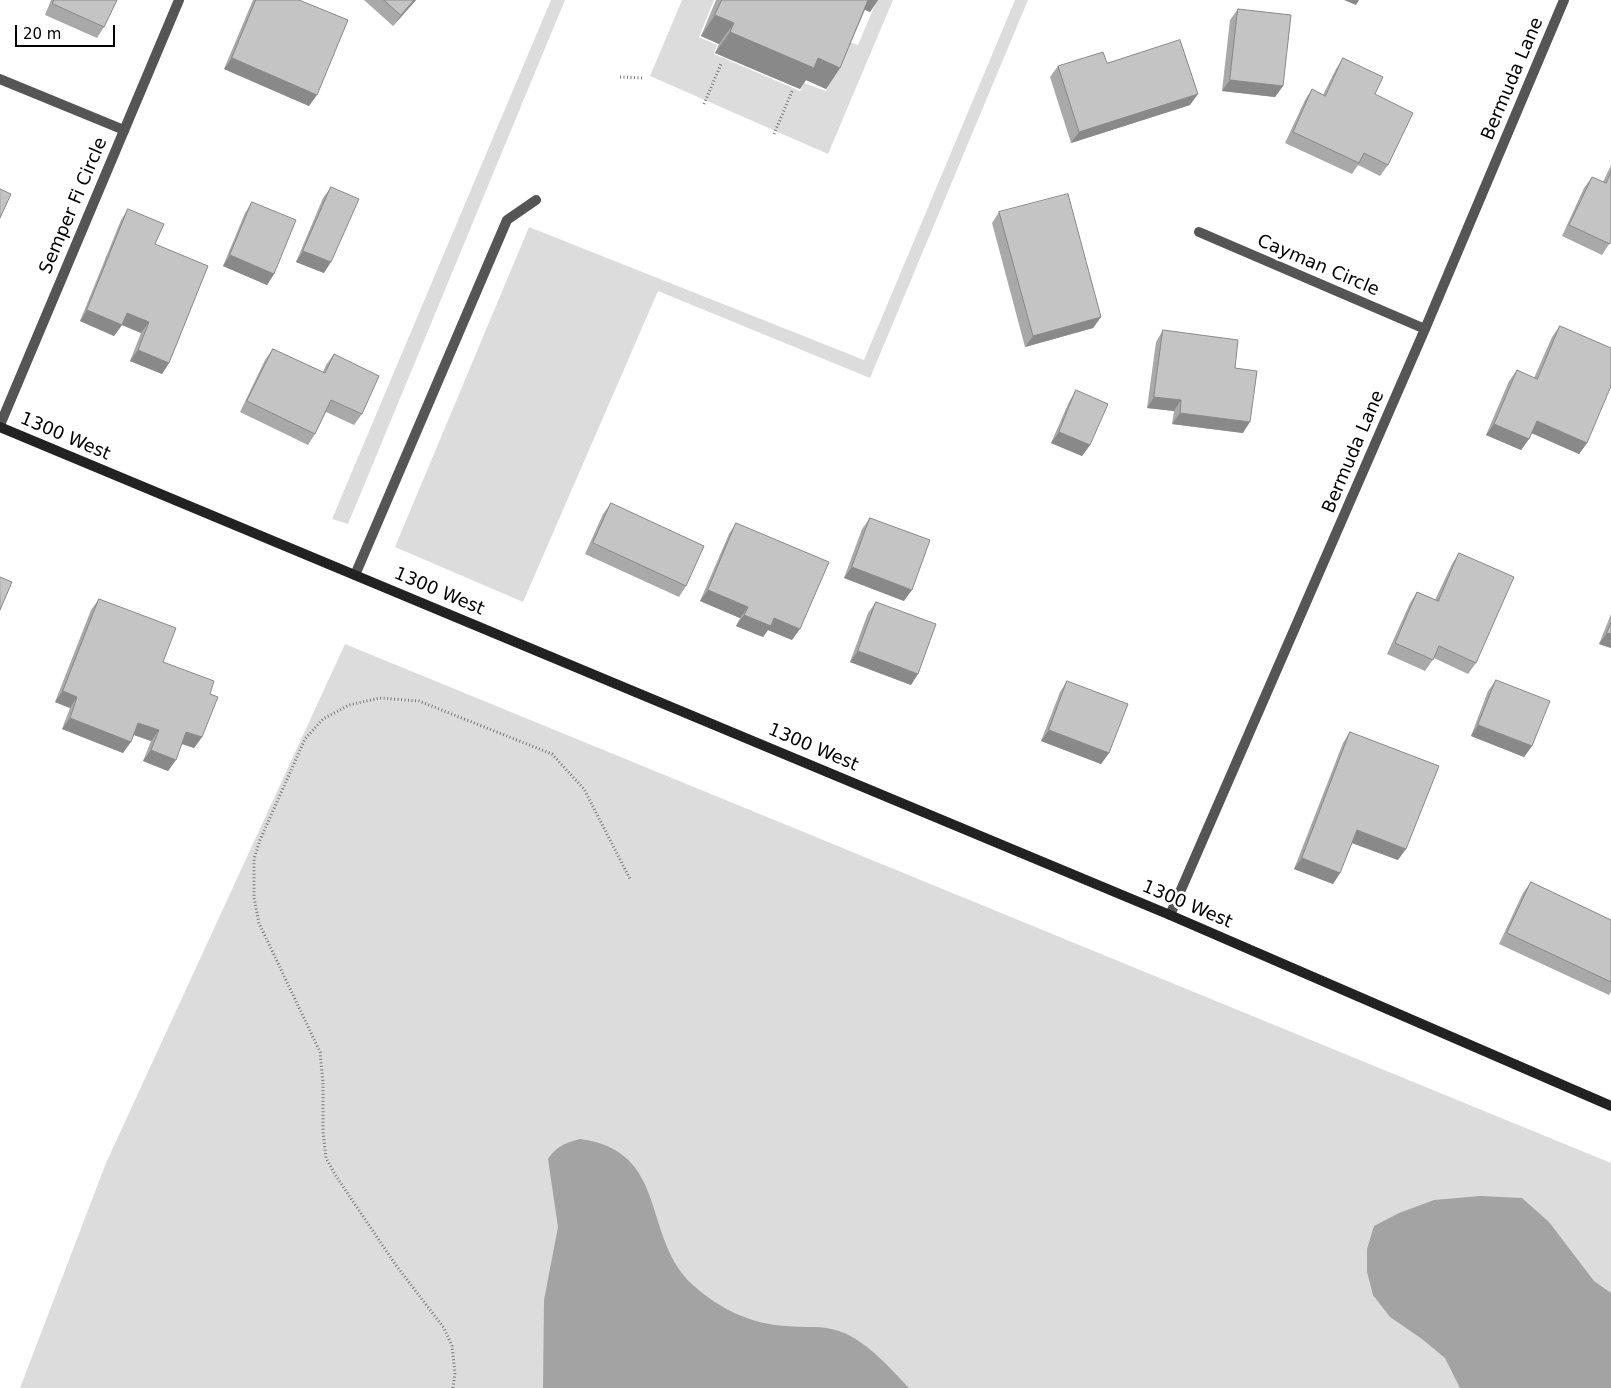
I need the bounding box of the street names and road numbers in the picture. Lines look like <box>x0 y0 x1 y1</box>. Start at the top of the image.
street label: Bermuda Lane <box>1477 14 1549 144</box>
street label: Semper Fi Circle <box>36 135 112 277</box>
street label: Cayman Circle <box>1254 231 1382 301</box>
street label: Bermuda Lane <box>1318 387 1390 517</box>
street label: 1300 West <box>17 408 113 466</box>
street label: 1300 West <box>391 563 487 621</box>
street label: 1300 West <box>765 719 861 777</box>
street label: 1300 West <box>1139 876 1235 934</box>

